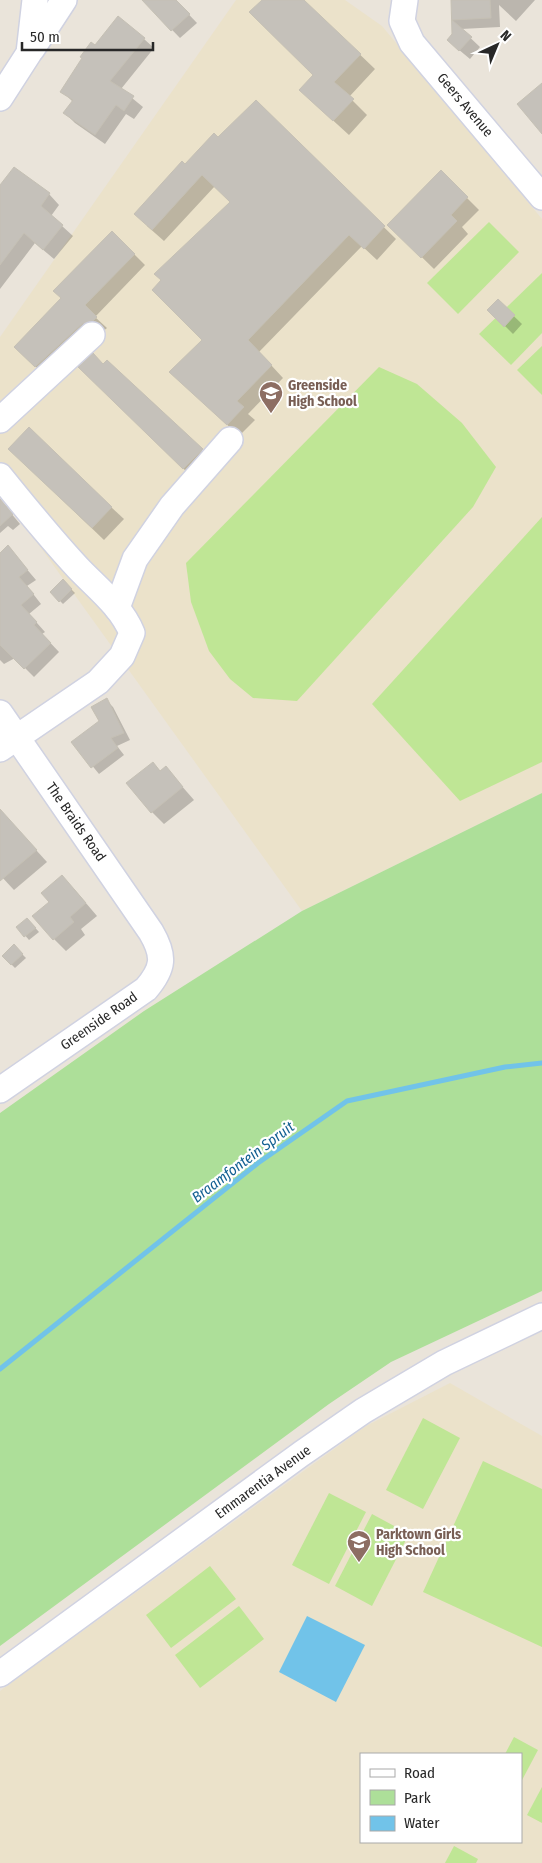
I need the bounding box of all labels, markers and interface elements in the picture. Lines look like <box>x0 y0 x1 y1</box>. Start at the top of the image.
scale bar <box>22 20 154 52</box>
north arrow <box>472 20 522 70</box>
text: N <box>497 27 515 45</box>
text: 50 m <box>30 28 60 46</box>
street label: Geers Avenue <box>433 70 497 140</box>
place label: Greenside High School <box>288 377 357 410</box>
school or university icon: Greenside High School <box>258 380 284 414</box>
street label: The Braids Road <box>43 779 109 865</box>
street label: Greenside Road <box>57 988 141 1054</box>
water label: Braamfontein Spruit <box>188 1118 298 1206</box>
street label: Emmarentia Avenue <box>212 1442 314 1522</box>
place label: Parktown Girls High School <box>376 1526 461 1559</box>
school or university icon: Parktown Girls High School <box>346 1529 372 1563</box>
legend <box>360 1753 522 1843</box>
text: Road <box>404 1764 435 1782</box>
text: Park <box>404 1789 431 1807</box>
text: Water <box>404 1814 440 1832</box>

